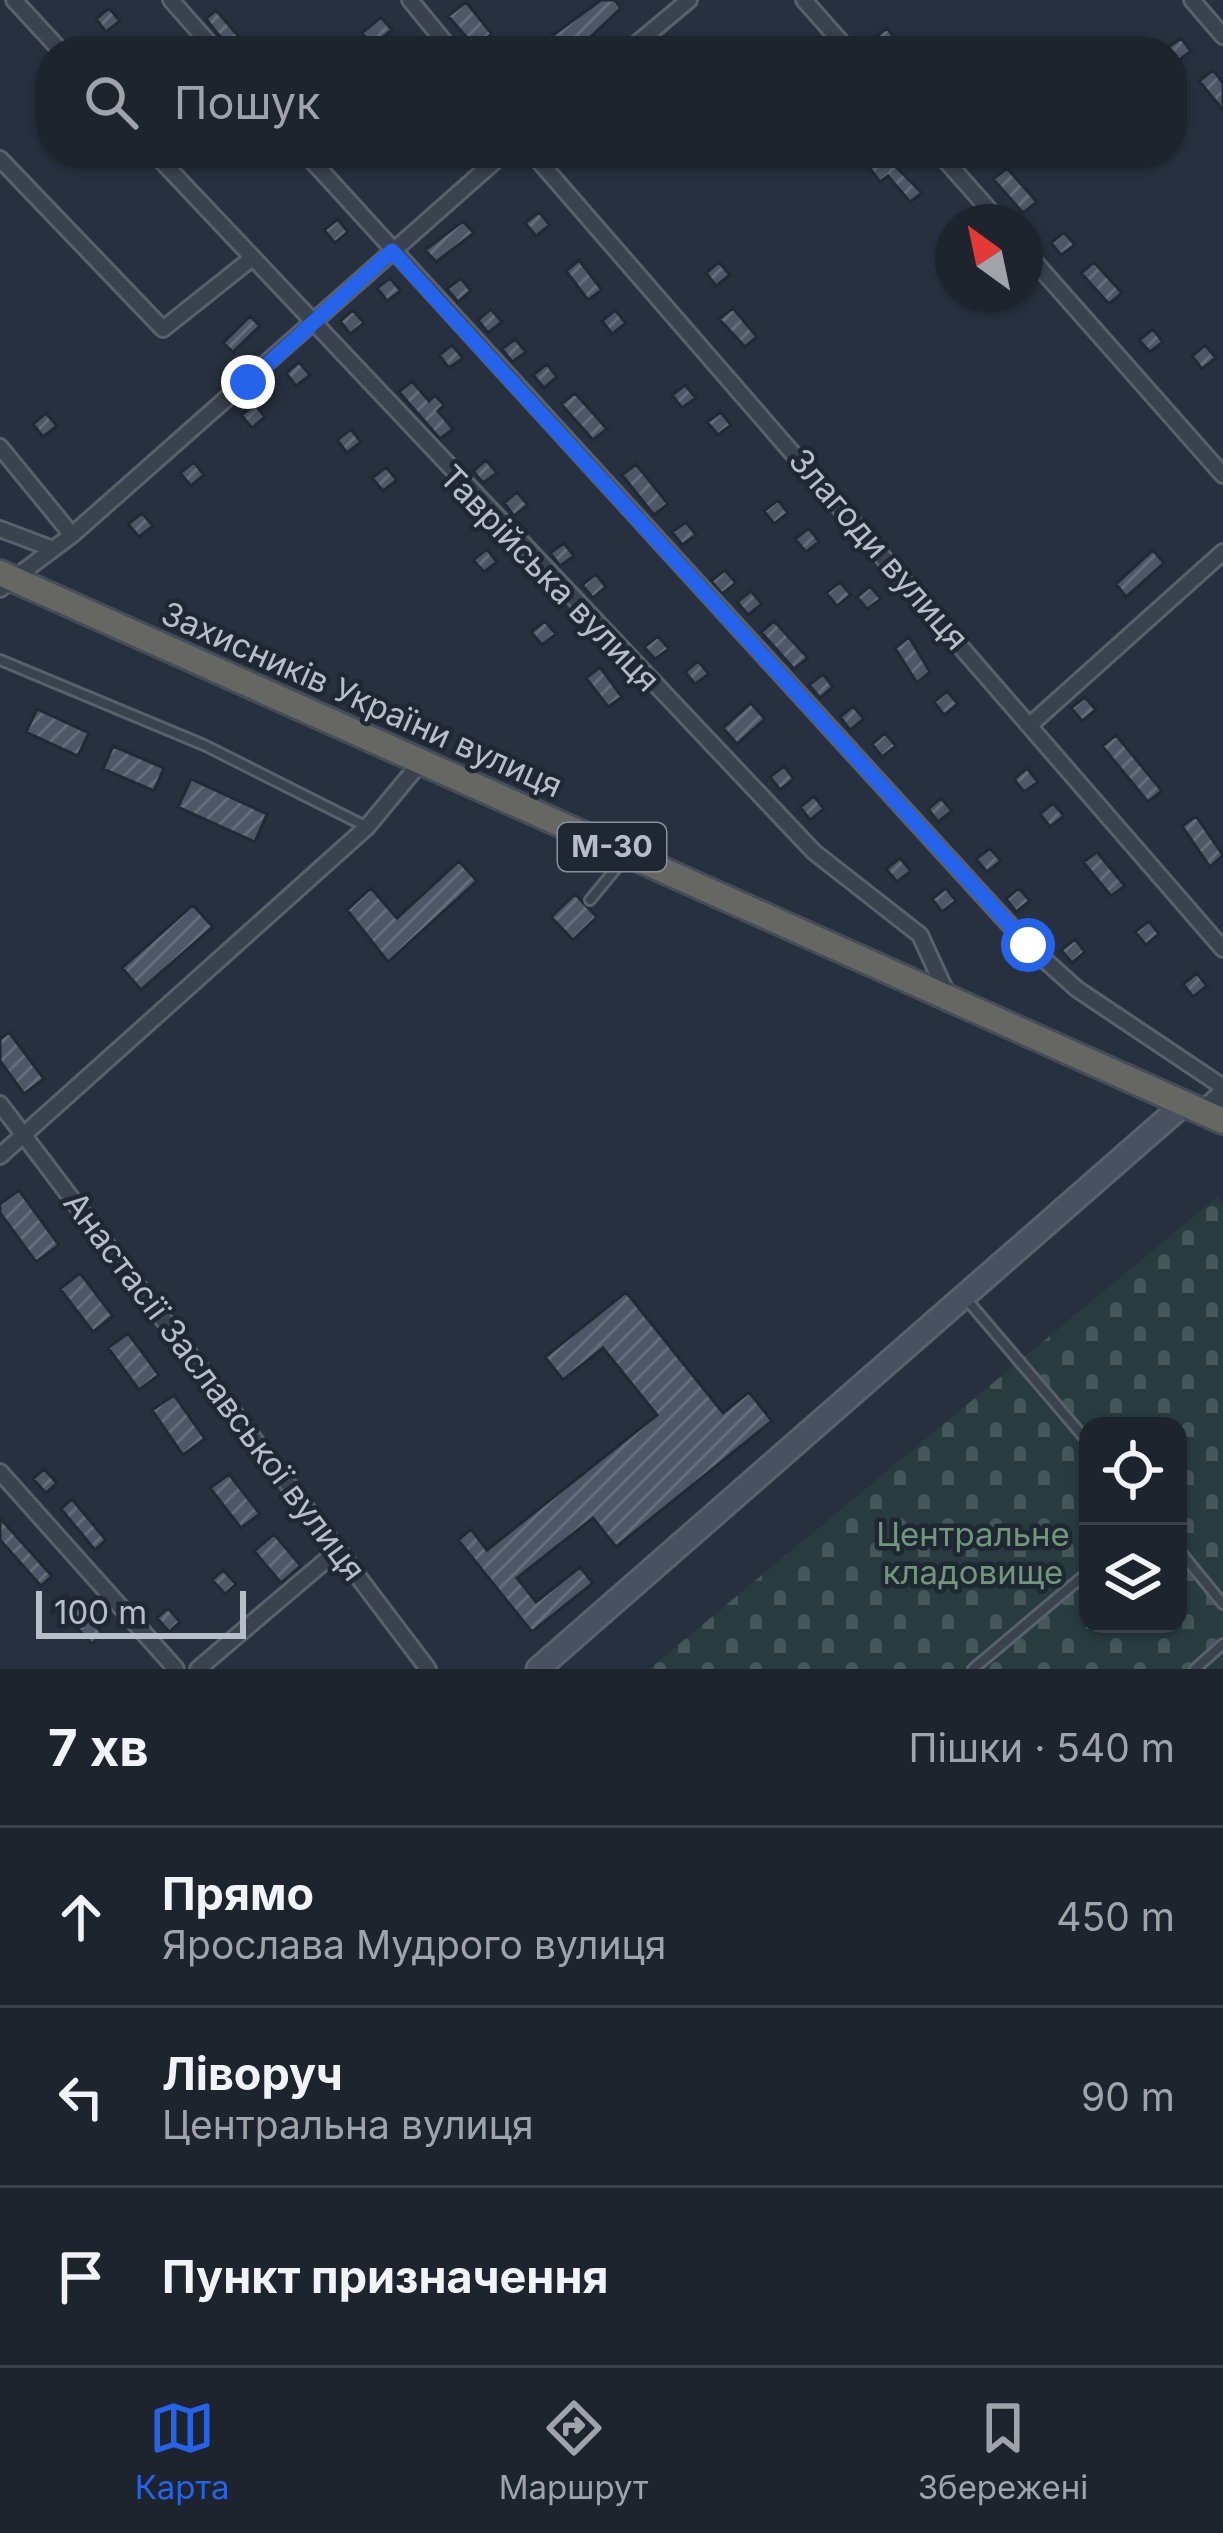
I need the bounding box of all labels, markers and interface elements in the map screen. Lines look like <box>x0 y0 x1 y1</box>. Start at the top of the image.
search box <box>36 36 1187 168</box>
icon: search <box>78 69 144 135</box>
text: Пошук <box>174 75 320 130</box>
north arrow <box>935 204 1043 312</box>
route end <box>221 355 275 409</box>
street label: Злагоди вулиця <box>781 440 977 658</box>
street label: Таврійська вулиця <box>432 457 668 699</box>
street label: Захисників України вулиця <box>156 592 568 806</box>
road number: М-30 <box>558 823 666 871</box>
route start <box>1001 918 1055 972</box>
street label: Анастасії Заславської вулиця <box>56 1184 374 1588</box>
map controls <box>1079 1417 1187 1633</box>
button: locate <box>1079 1417 1187 1525</box>
park label: Центральне кладовище <box>876 1514 1070 1592</box>
button: layers <box>1079 1525 1187 1633</box>
scale bar <box>36 1585 246 1638</box>
text: 100 m <box>54 1592 147 1632</box>
text: 7 хв <box>48 1717 149 1778</box>
text: Пішки · 540 m <box>908 1724 1175 1771</box>
text: Прямо <box>162 1866 314 1921</box>
icon: ahead <box>48 1884 114 1950</box>
text: 450 m <box>1056 1893 1175 1940</box>
text: Ярослава Мудрого вулиця <box>162 1921 667 1968</box>
text: Ліворуч <box>162 2046 343 2101</box>
icon: left <box>48 2064 114 2130</box>
text: 90 m <box>1081 2073 1175 2120</box>
text: Центральна вулиця <box>162 2101 534 2148</box>
icon: arrive <box>48 2244 114 2310</box>
text: Пункт призначення <box>162 2249 608 2304</box>
tab: Карта <box>135 2395 229 2507</box>
tab: Маршрут <box>499 2395 648 2507</box>
tab: Збережені <box>918 2395 1088 2507</box>

